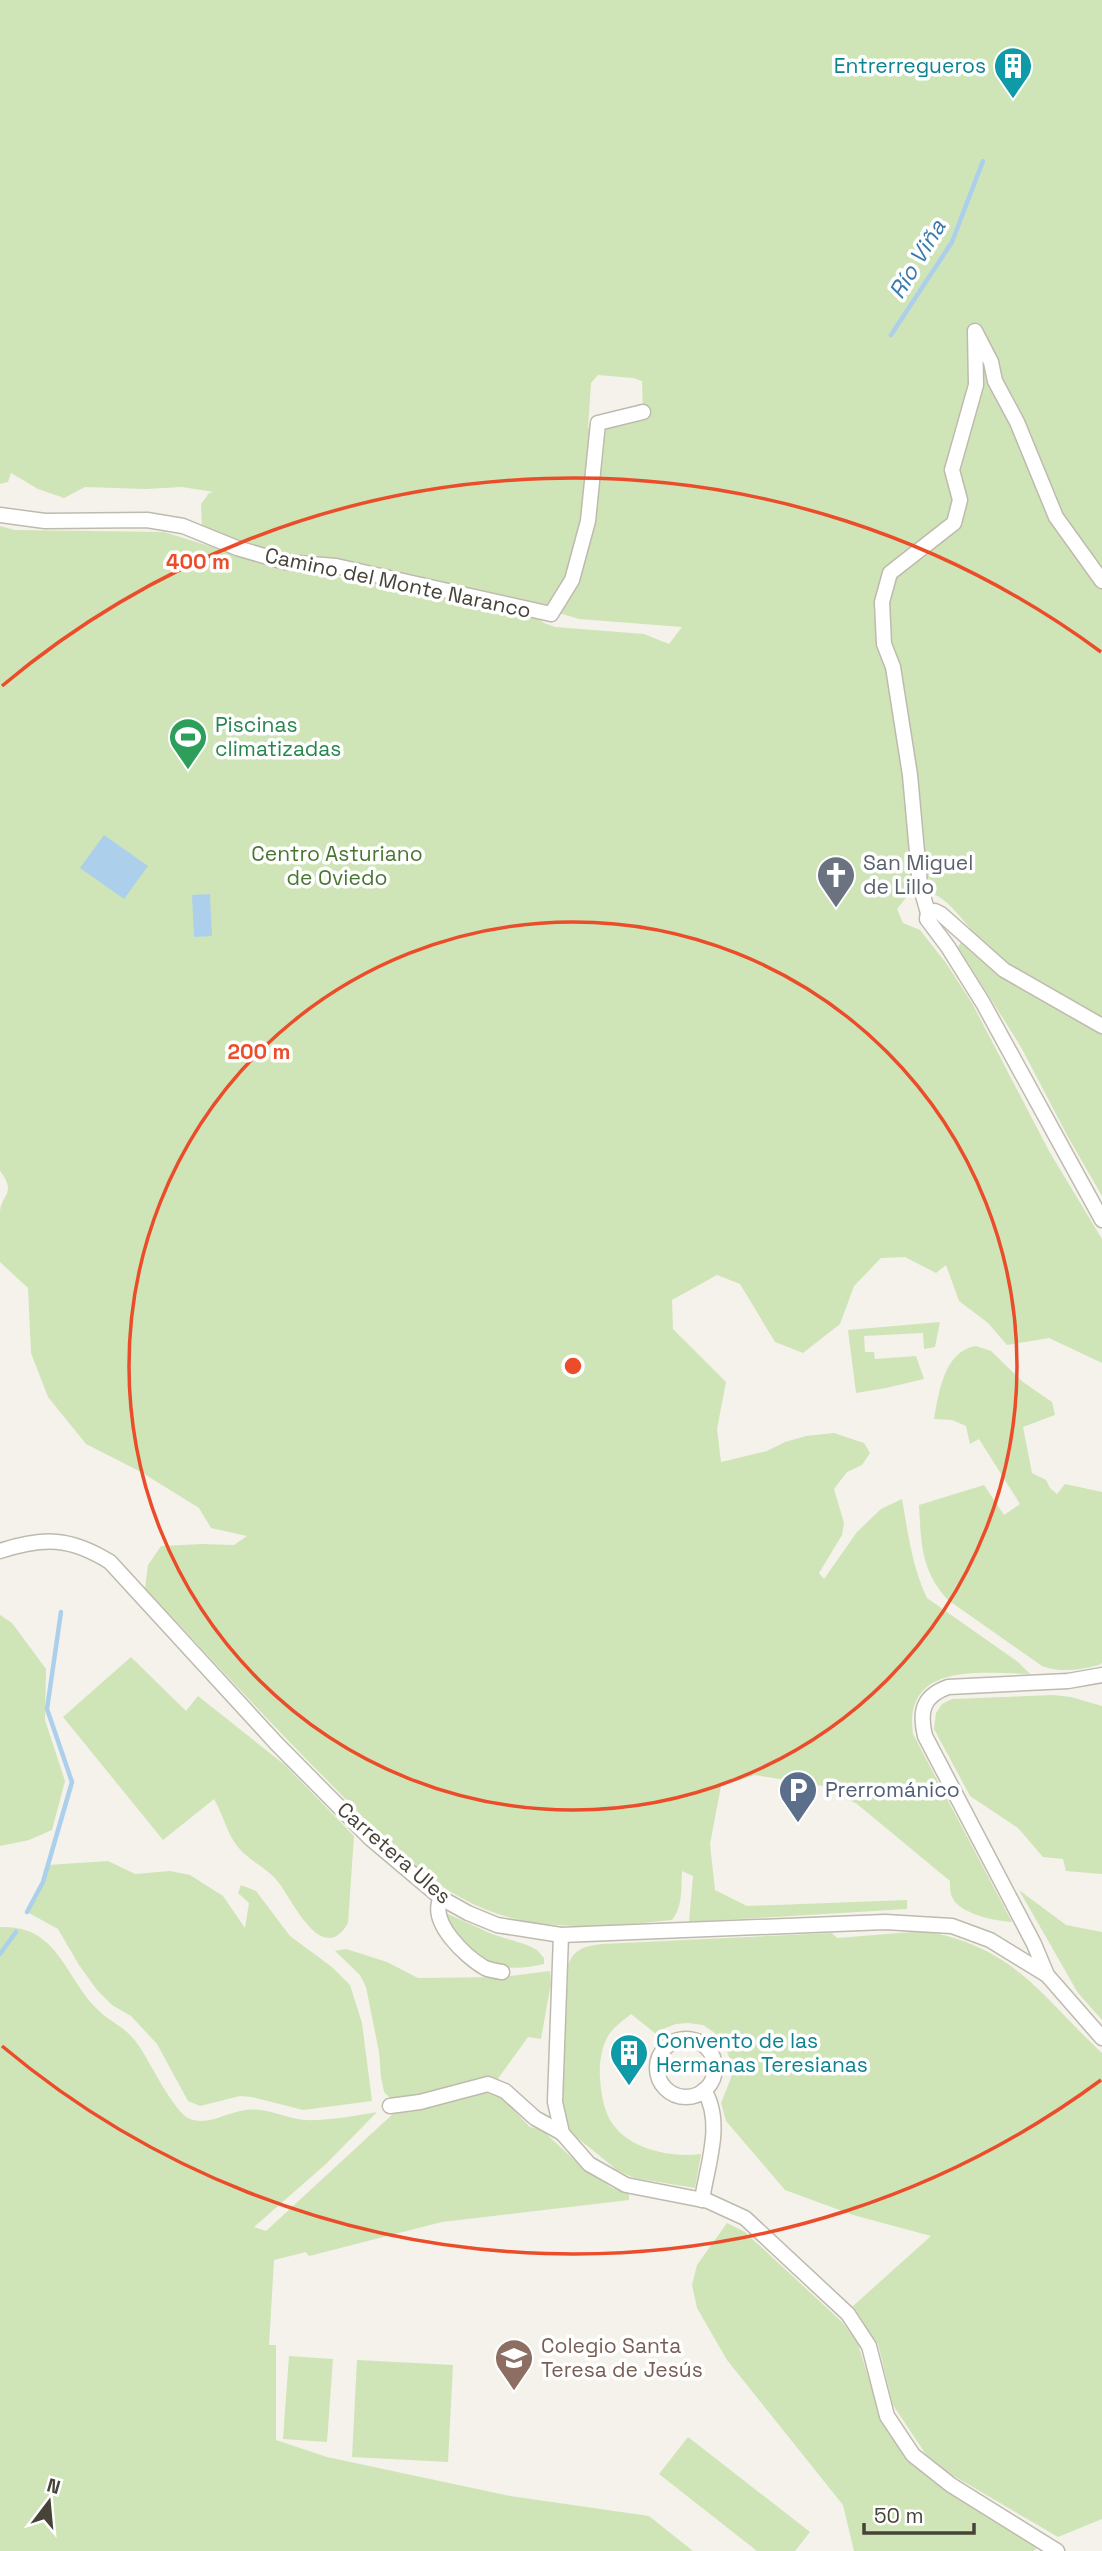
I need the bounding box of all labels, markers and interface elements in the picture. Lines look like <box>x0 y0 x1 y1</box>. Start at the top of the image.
building icon: Entrerregueros <box>992 45 1034 100</box>
place label: Entrerregueros <box>834 52 986 79</box>
water label: Río Viña <box>882 213 953 304</box>
street label: Camino del Monte Naranco <box>263 541 534 624</box>
text: 400 m <box>166 548 230 575</box>
place label: Piscinas climatizadas <box>215 711 341 762</box>
sports icon: Piscinas climatizadas <box>167 716 209 771</box>
park label: Centro Asturiano de Oviedo <box>251 840 423 891</box>
place label: San Miguel de Lillo <box>863 849 973 900</box>
church icon: San Miguel de Lillo <box>815 854 857 909</box>
text: 200 m <box>228 1038 290 1065</box>
centre of rings <box>561 1354 585 1378</box>
parking icon: Prerrománico <box>777 1769 819 1824</box>
place label: Prerrománico <box>825 1776 960 1803</box>
street label: Carretera Ules <box>332 1796 457 1910</box>
place label: Convento de las Hermanas Teresianas <box>656 2027 868 2078</box>
building icon: Convento de las Hermanas Teresianas <box>608 2032 650 2087</box>
place label: Colegio Santa Teresa de Jesús <box>541 2332 703 2383</box>
school or university icon: Colegio Santa Teresa de Jesús <box>493 2337 535 2392</box>
north arrow <box>14 2467 84 2537</box>
text: N <box>44 2472 63 2500</box>
scale bar <box>864 2492 974 2536</box>
text: 50 m <box>874 2502 924 2529</box>

